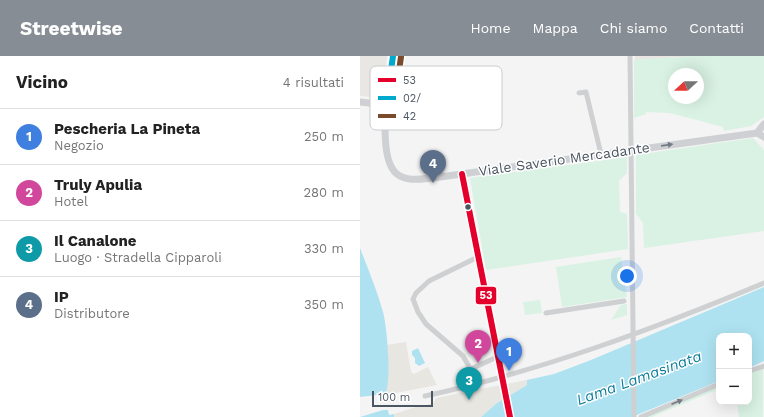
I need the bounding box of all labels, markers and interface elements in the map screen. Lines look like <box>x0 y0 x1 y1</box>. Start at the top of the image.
text: Streetwise <box>20 17 123 40</box>
text: Home <box>471 20 511 36</box>
text: Mappa <box>533 20 578 36</box>
text: Chi siamo <box>600 20 667 36</box>
text: Contatti <box>689 20 744 36</box>
legend <box>370 66 502 130</box>
north arrow <box>668 68 704 104</box>
text: Vicino <box>16 72 68 92</box>
text: 53 <box>403 74 416 87</box>
text: 4 risultati <box>283 75 344 90</box>
text: 02/ <box>403 92 421 105</box>
text: 42 <box>403 110 416 123</box>
text: Pescheria La Pineta <box>54 120 200 138</box>
text: 1 <box>26 129 32 144</box>
text: 250 m <box>304 129 344 144</box>
text: Negozio <box>54 138 104 153</box>
street label: Viale Saverio Mercadante <box>477 139 651 179</box>
one-way arrow <box>661 142 673 148</box>
pin: 4 <box>420 150 446 183</box>
text: Truly Apulia <box>54 176 142 194</box>
text: 2 <box>25 185 33 200</box>
text: 280 m <box>304 185 344 200</box>
text: Hotel <box>54 194 88 209</box>
unlabelled marker <box>463 202 473 212</box>
text: Il Canalone <box>54 232 136 250</box>
text: 3 <box>25 241 33 256</box>
text: 330 m <box>304 241 344 256</box>
text: Luogo · Stradella Cipparoli <box>54 250 222 265</box>
your location <box>617 266 637 286</box>
line badge: 53 <box>475 286 497 305</box>
text: IP <box>54 288 69 306</box>
text: 53 <box>480 289 493 302</box>
text: 4 <box>25 297 33 312</box>
text: 350 m <box>304 297 344 312</box>
text: Distributore <box>54 306 130 321</box>
pin: 2 <box>465 330 491 363</box>
map controls <box>716 333 752 405</box>
button: + <box>716 333 752 369</box>
pin: 1 <box>496 338 522 371</box>
water label: Lama Lamasinata <box>574 347 704 409</box>
pin: 3 <box>456 367 482 400</box>
button: − <box>716 369 752 405</box>
scale bar <box>372 389 433 408</box>
text: 100 m <box>378 391 410 404</box>
one-way arrow <box>671 398 683 404</box>

